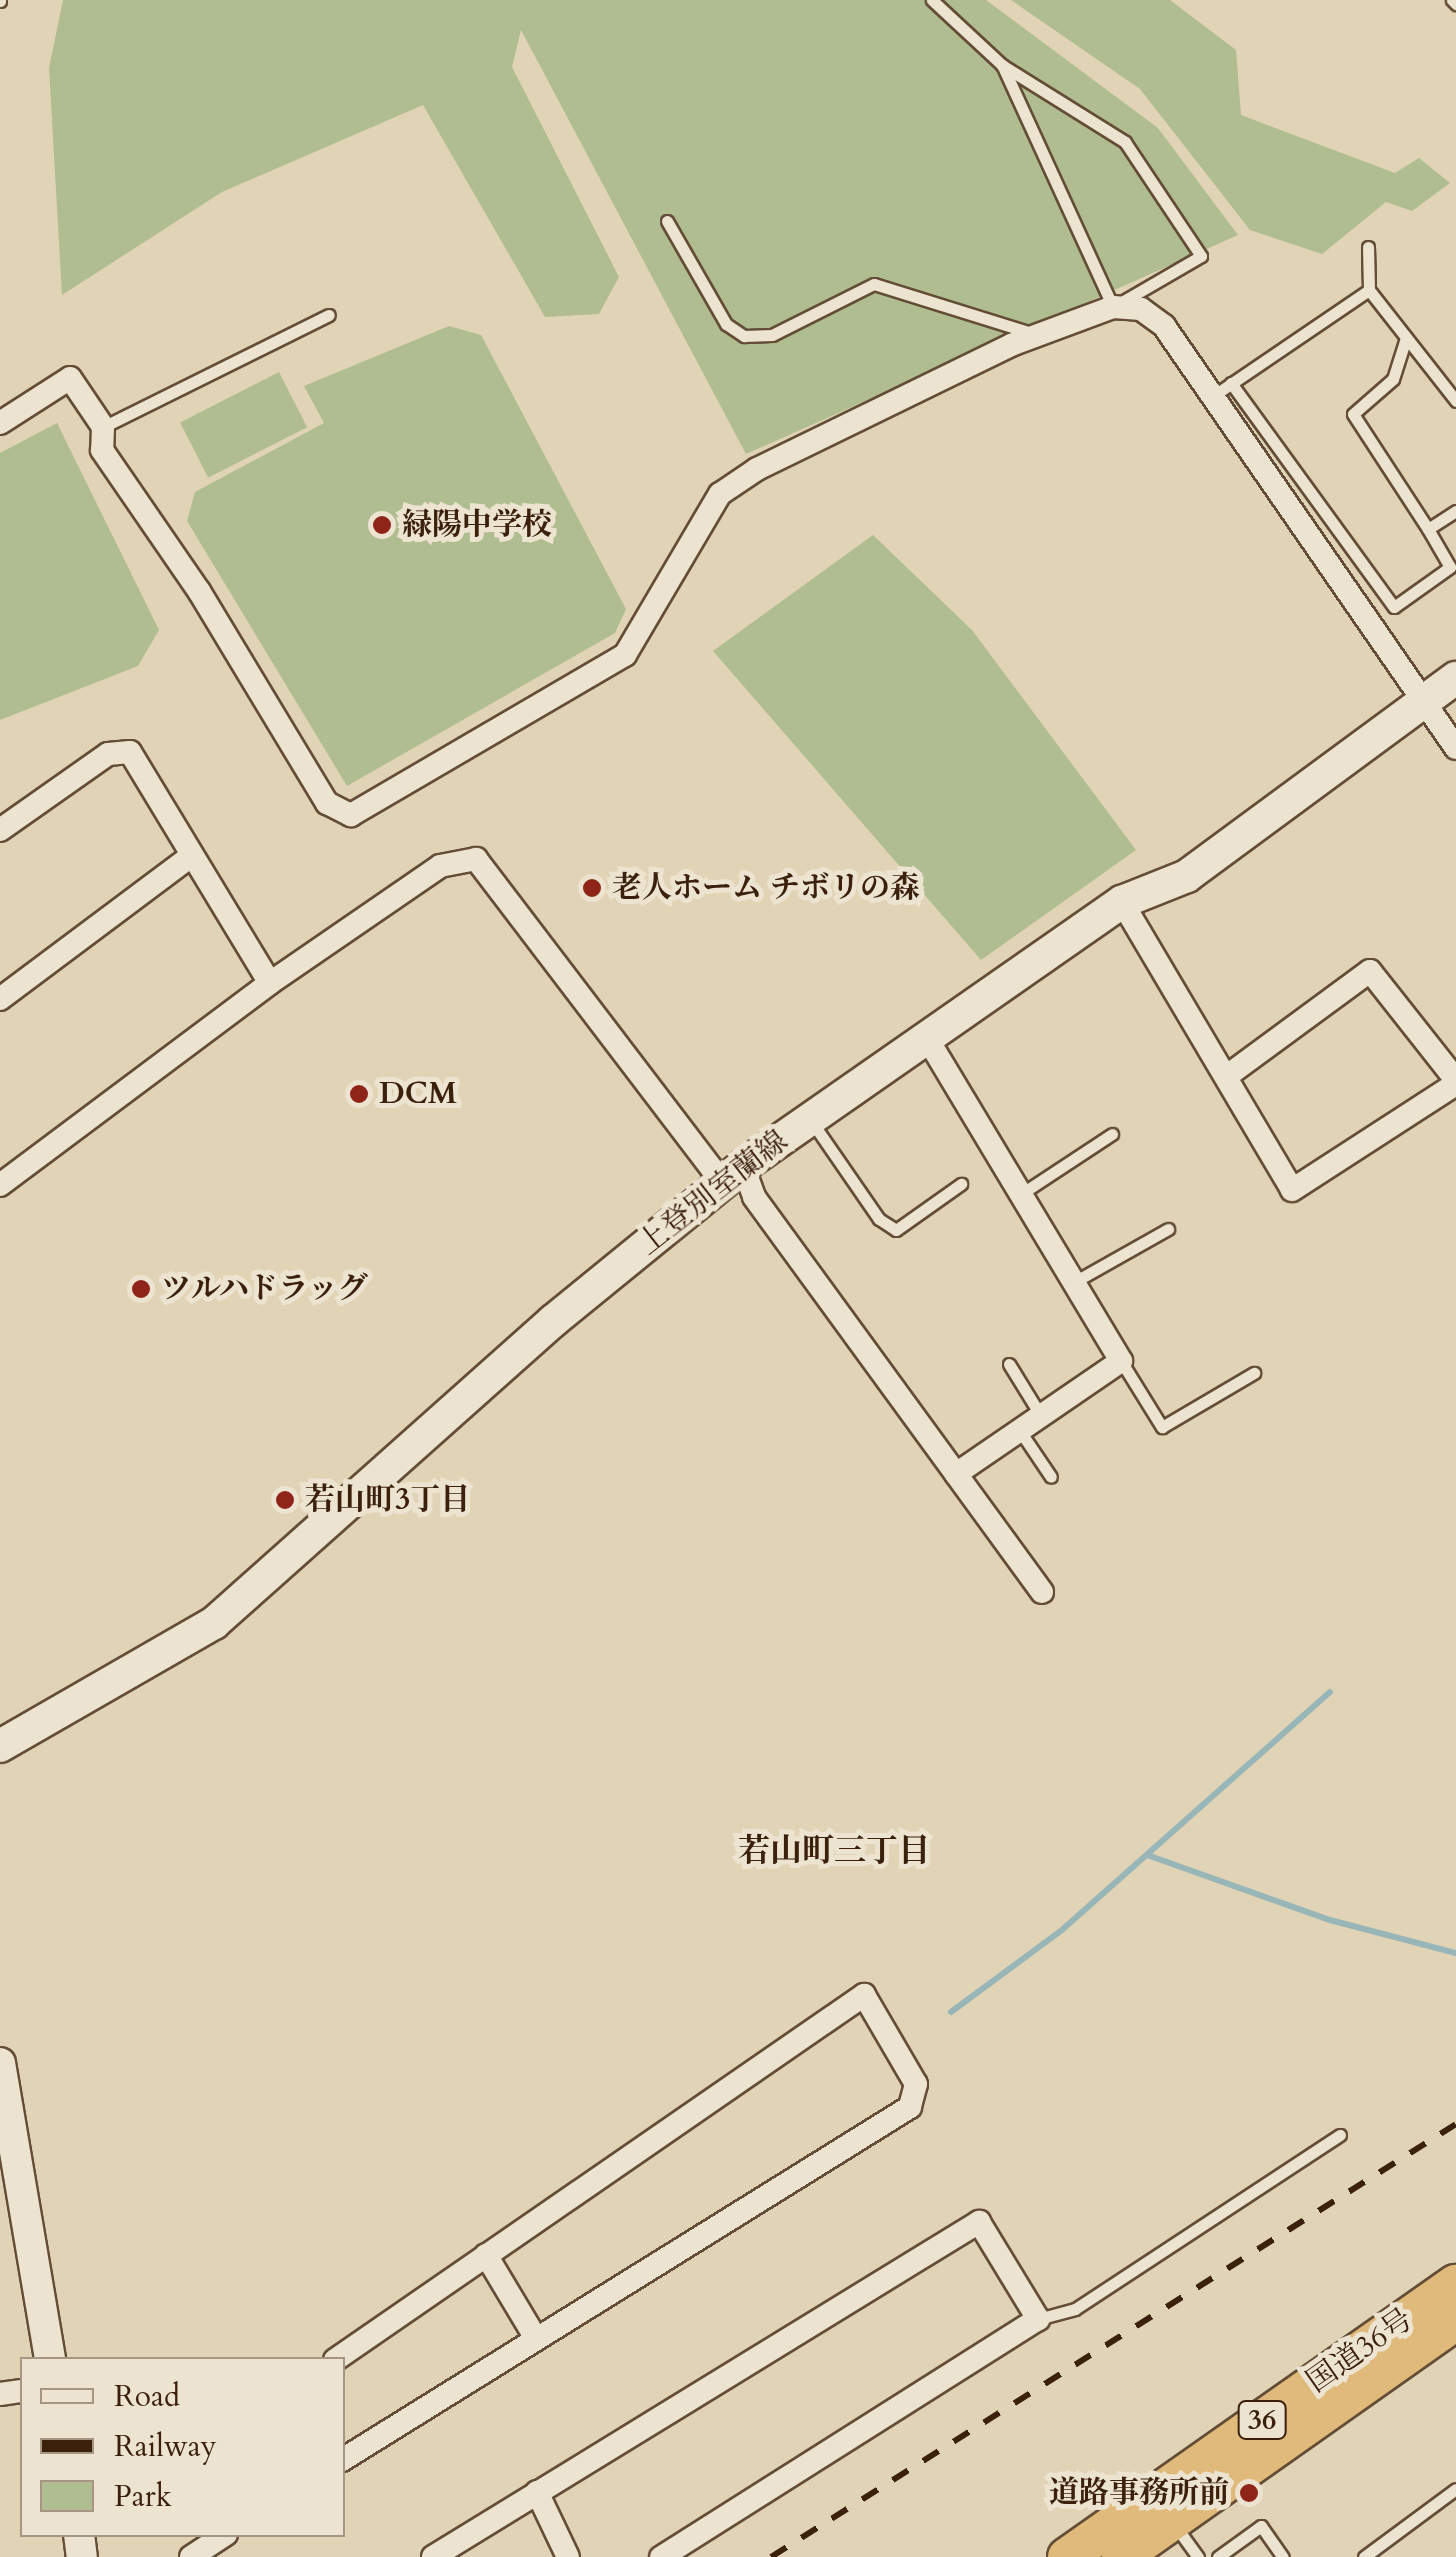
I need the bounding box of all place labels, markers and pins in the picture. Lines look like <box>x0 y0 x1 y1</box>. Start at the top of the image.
place label: 緑陽中学校 <box>402 507 552 543</box>
marker: 緑陽中学校 <box>371 514 393 536</box>
place label: 老人ホーム チボリの森 <box>612 870 920 906</box>
marker: 老人ホーム チボリの森 <box>581 877 603 899</box>
place label: DCM <box>379 1076 457 1112</box>
marker: DCM <box>348 1083 370 1105</box>
place label: ツルハドラッグ <box>161 1271 371 1307</box>
marker: ツルハドラッグ <box>130 1278 152 1300</box>
place label: 若山町3丁目 <box>305 1482 470 1518</box>
marker: 若山町3丁目 <box>274 1489 296 1511</box>
place label: 道路事務所前 <box>1049 2475 1229 2511</box>
marker: 道路事務所前 <box>1238 2482 1260 2504</box>

